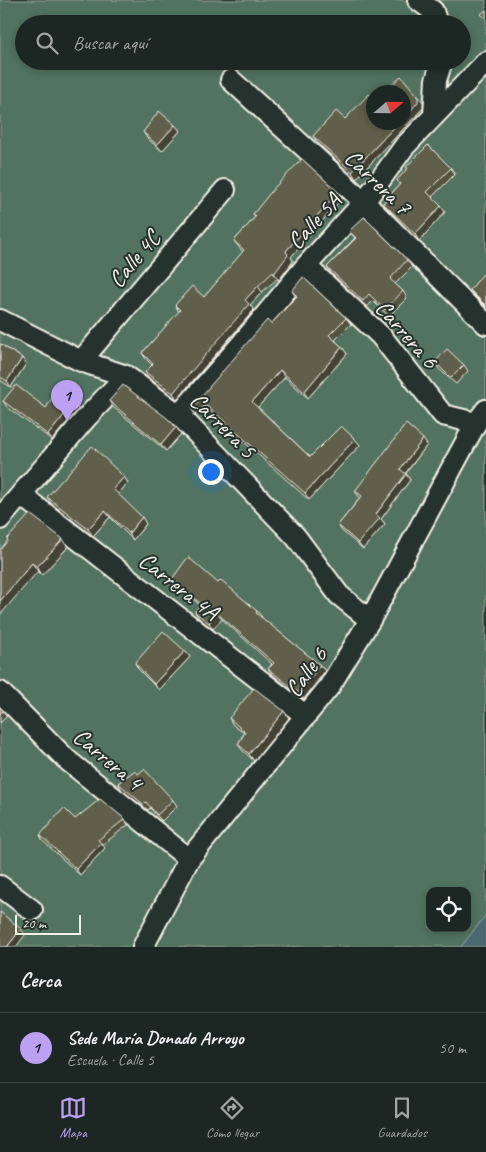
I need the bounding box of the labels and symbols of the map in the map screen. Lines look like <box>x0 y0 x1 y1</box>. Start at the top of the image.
north arrow <box>366 85 411 130</box>
street label: Carrera 7 <box>338 143 419 222</box>
street label: Calle 5A <box>280 186 348 256</box>
street label: Calle 4C <box>101 222 168 294</box>
street label: Carrera 6 <box>369 293 446 376</box>
pin: 1 <box>51 380 83 421</box>
street label: Carrera 5 <box>183 385 263 465</box>
your location <box>198 459 224 485</box>
street label: Carrera 4A <box>133 545 226 627</box>
street label: Calle 6 <box>278 640 335 703</box>
street label: Carrera 4 <box>67 721 151 798</box>
scale bar <box>15 912 81 935</box>

